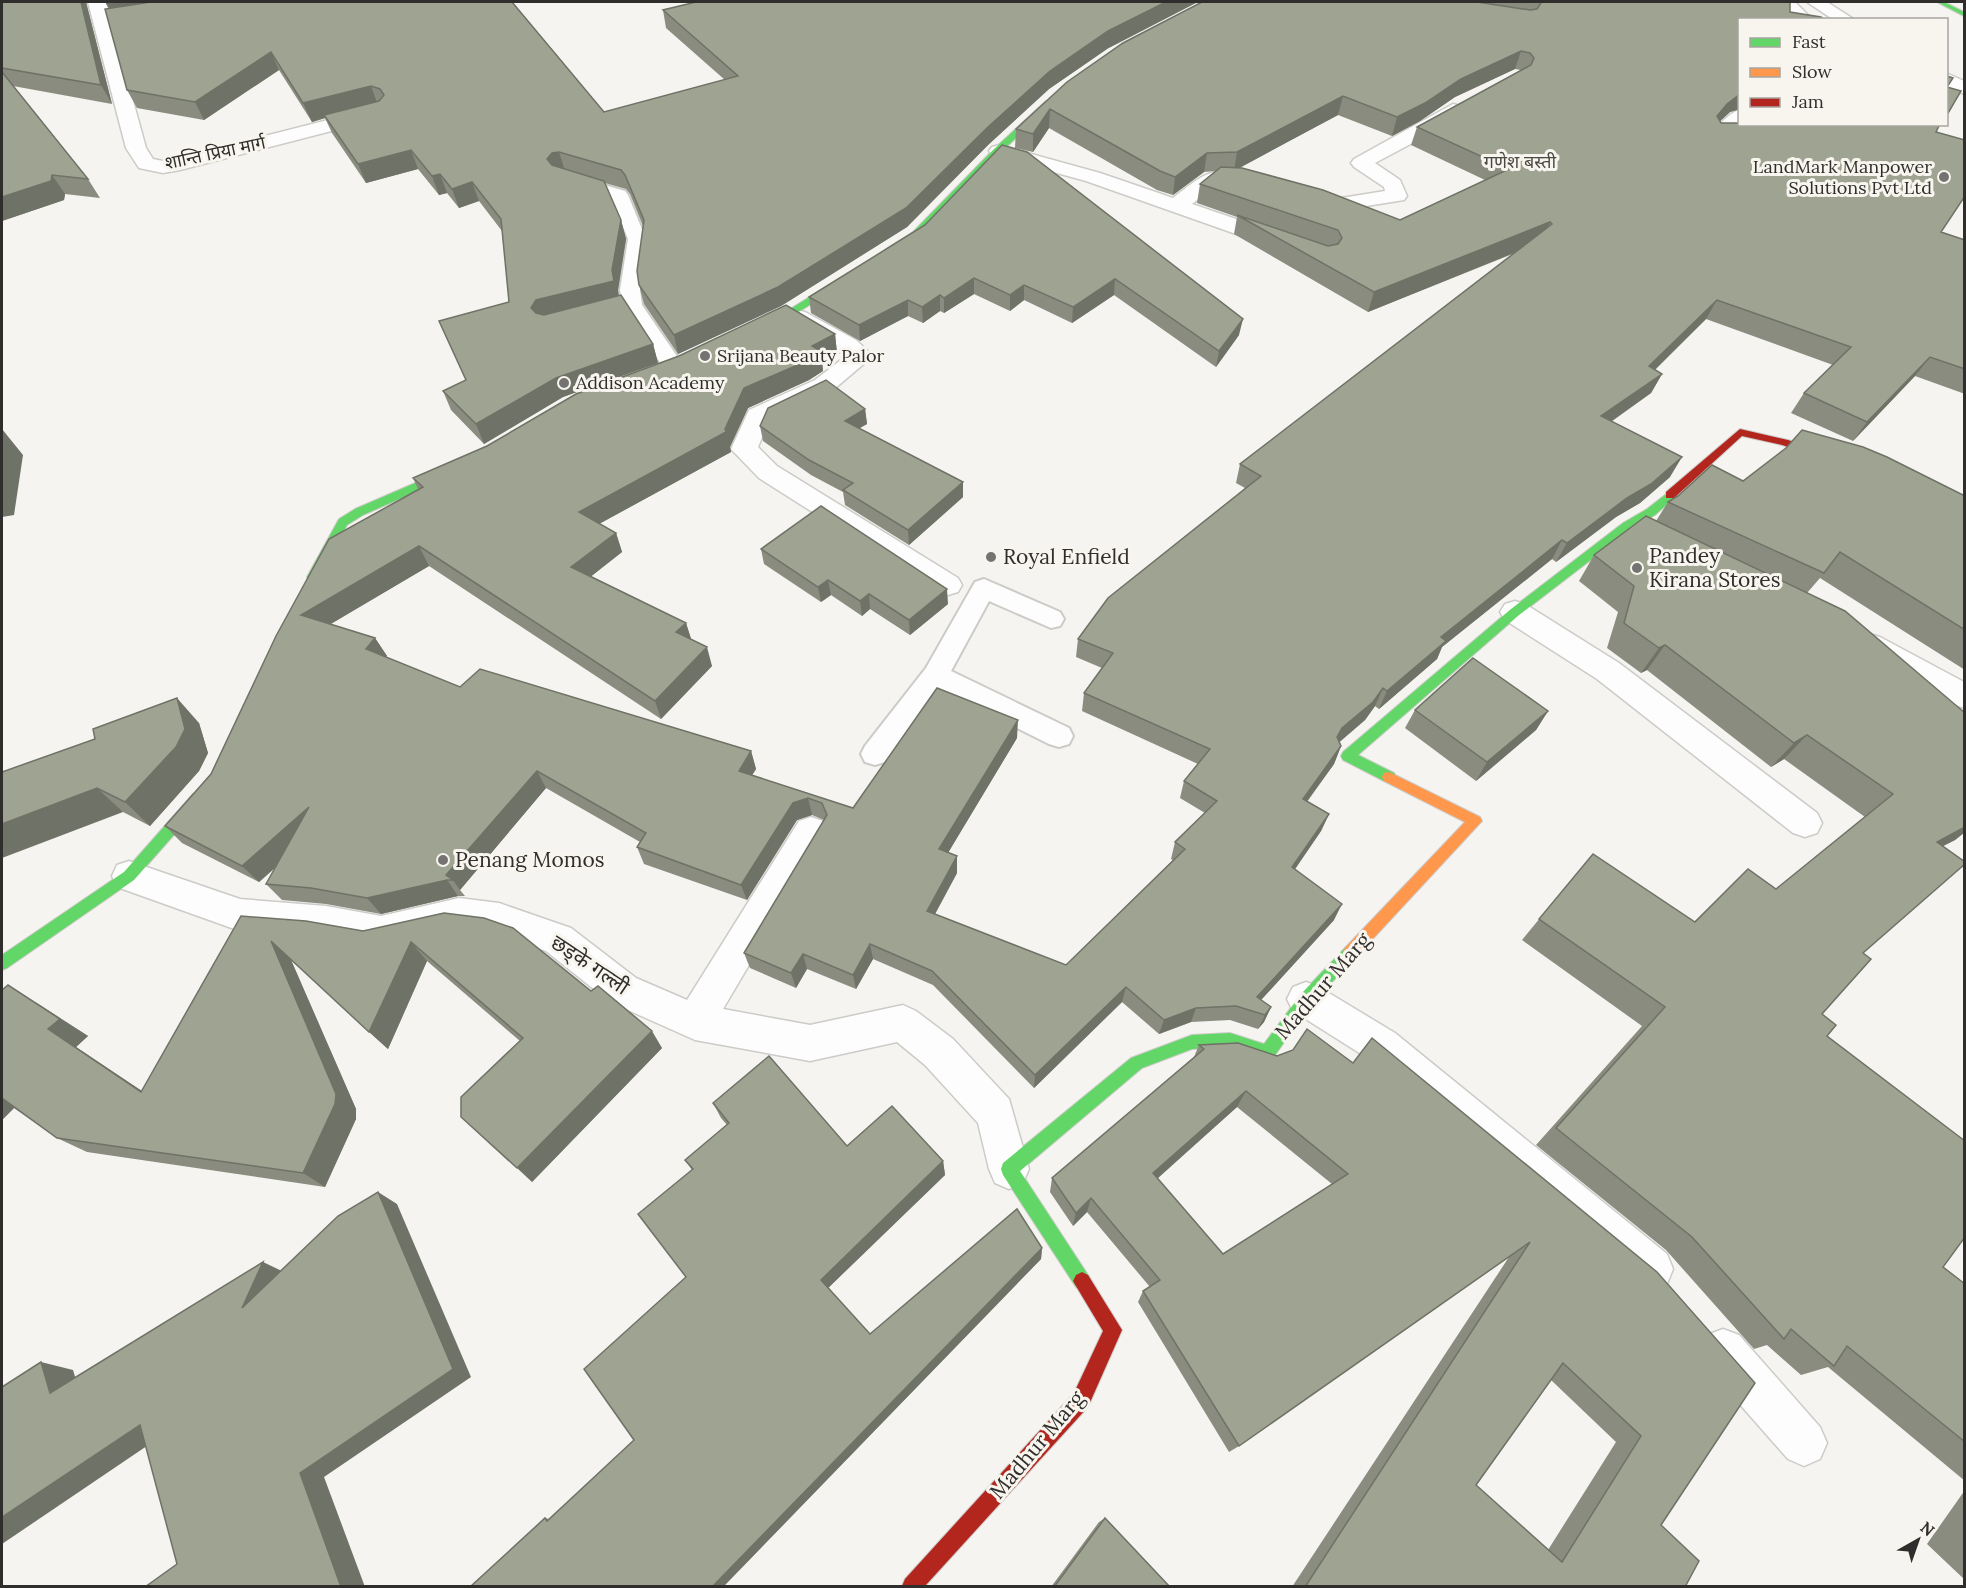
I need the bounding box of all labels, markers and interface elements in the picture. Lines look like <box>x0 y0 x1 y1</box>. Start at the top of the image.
legend <box>1738 18 1948 126</box>
text: Fast <box>1792 30 1826 53</box>
text: Slow <box>1792 60 1832 83</box>
text: Jam <box>1791 90 1824 113</box>
street label: शान्ति प्रिया मार्ग <box>162 130 268 174</box>
district label: गणेश बस्ती <box>1484 150 1556 173</box>
place label: LandMark Manpower Solutions Pvt Ltd <box>1753 155 1932 199</box>
marker: LandMark Manpower Solutions Pvt Ltd <box>1937 170 1951 184</box>
place label: Srijana Beauty Palor <box>717 344 884 367</box>
marker: Srijana Beauty Palor <box>698 349 712 363</box>
place label: Addison Academy <box>575 371 725 394</box>
marker: Addison Academy <box>557 376 571 390</box>
place label: Pandey Kirana Stores <box>1649 542 1780 593</box>
place label: Royal Enfield <box>1003 543 1130 570</box>
marker: Royal Enfield <box>984 550 998 564</box>
marker: Pandey Kirana Stores <box>1630 561 1644 575</box>
place label: Penang Momos <box>455 846 605 873</box>
marker: Penang Momos <box>436 853 450 867</box>
street label: Madhur Marg <box>1269 926 1377 1045</box>
street label: छड्के गल्ली <box>546 929 635 1001</box>
street label: Madhur Marg <box>983 1385 1090 1504</box>
north arrow <box>1888 1510 1948 1570</box>
text: N <box>1916 1517 1939 1540</box>

